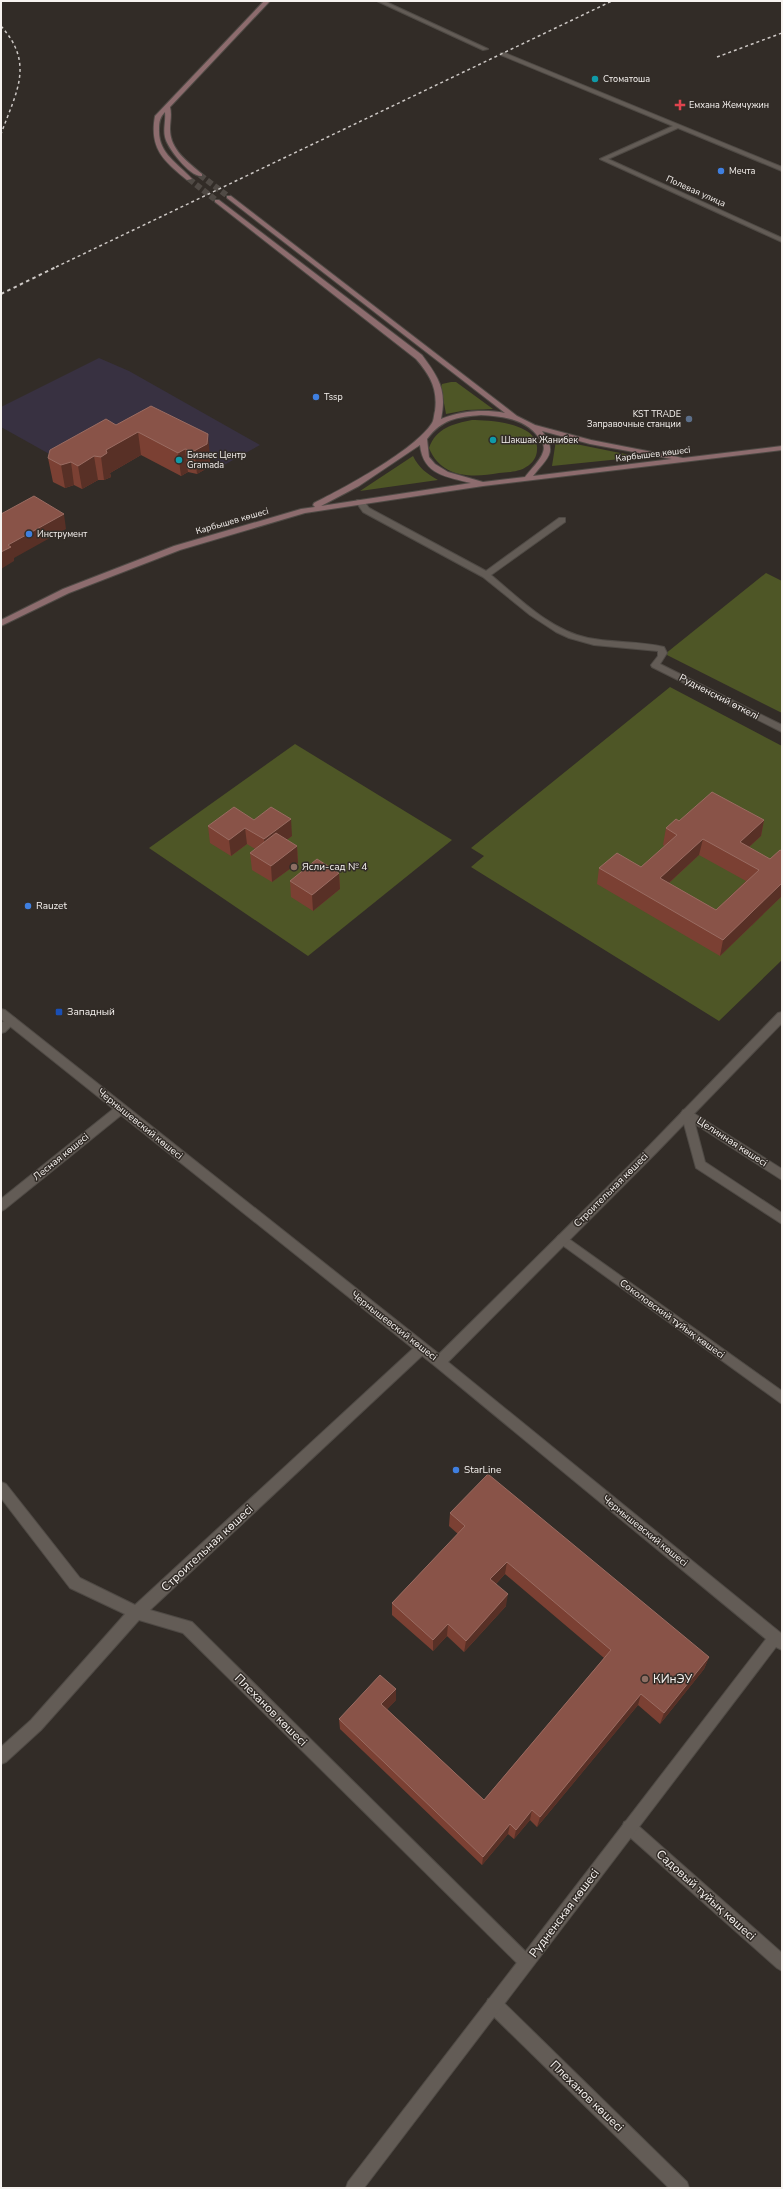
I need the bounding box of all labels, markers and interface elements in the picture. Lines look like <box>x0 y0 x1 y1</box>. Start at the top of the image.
place label: Стоматоша <box>603 73 650 85</box>
marker: Стоматоша <box>590 74 600 84</box>
marker: Емхана Жемчужин <box>674 99 686 111</box>
place label: Емхана Жемчужин <box>689 99 769 111</box>
place label: Мечта <box>729 165 756 177</box>
marker: Мечта <box>716 166 726 176</box>
street label: Полевая улица <box>664 173 728 210</box>
place label: Tssp <box>324 391 343 403</box>
marker: Tssp <box>311 392 321 402</box>
place label: KST TRADE Заправочные станции <box>587 408 681 430</box>
marker: KST TRADE Заправочные станции <box>684 414 694 424</box>
place label: Шакшак Жанибек <box>501 434 578 446</box>
marker: Шакшак Жанибек <box>488 435 498 445</box>
street label: Карбышев көшесі <box>615 443 691 465</box>
place label: Бизнес Центр Gramada <box>187 449 246 471</box>
marker: Бизнес Центр Gramada <box>174 455 184 465</box>
street label: Карбышев көшесі <box>194 505 270 537</box>
place label: Инструмент <box>37 528 87 540</box>
marker: Инструмент <box>24 529 34 539</box>
street label: Рудненский өткелі <box>677 671 761 723</box>
place label: Ясли-сад № 4 <box>302 860 367 874</box>
marker: Ясли-сад № 4 <box>289 862 299 872</box>
place label: Rauzet <box>36 899 67 913</box>
marker: Rauzet <box>23 901 33 911</box>
place label: Западный <box>67 1005 115 1019</box>
marker: Западный <box>54 1007 64 1017</box>
street label: Чернышевский көшесі <box>94 1085 186 1163</box>
street label: Целинная көшесі <box>694 1114 770 1170</box>
street label: Лесная көшесі <box>30 1130 92 1184</box>
street label: Строительная көшесі <box>571 1150 651 1230</box>
street label: Соколовский тұйық көшесі <box>617 1276 727 1362</box>
street label: Чернышевский көшесі <box>348 1288 440 1364</box>
place label: StarLine <box>464 1463 501 1477</box>
marker: StarLine <box>451 1465 461 1475</box>
street label: Чернышевский көшесі <box>599 1492 691 1570</box>
street label: Строительная көшесі <box>158 1501 257 1595</box>
street label: Плеханов көшесі <box>231 1670 311 1750</box>
place label: КИнЭУ <box>653 1671 692 1687</box>
marker: КИнЭУ <box>640 1674 650 1684</box>
street label: Садовый тұйық көшесі <box>653 1846 759 1944</box>
street label: Рудненская көшесі <box>525 1865 603 1961</box>
street label: Плеханов көшесі <box>547 2057 627 2135</box>

